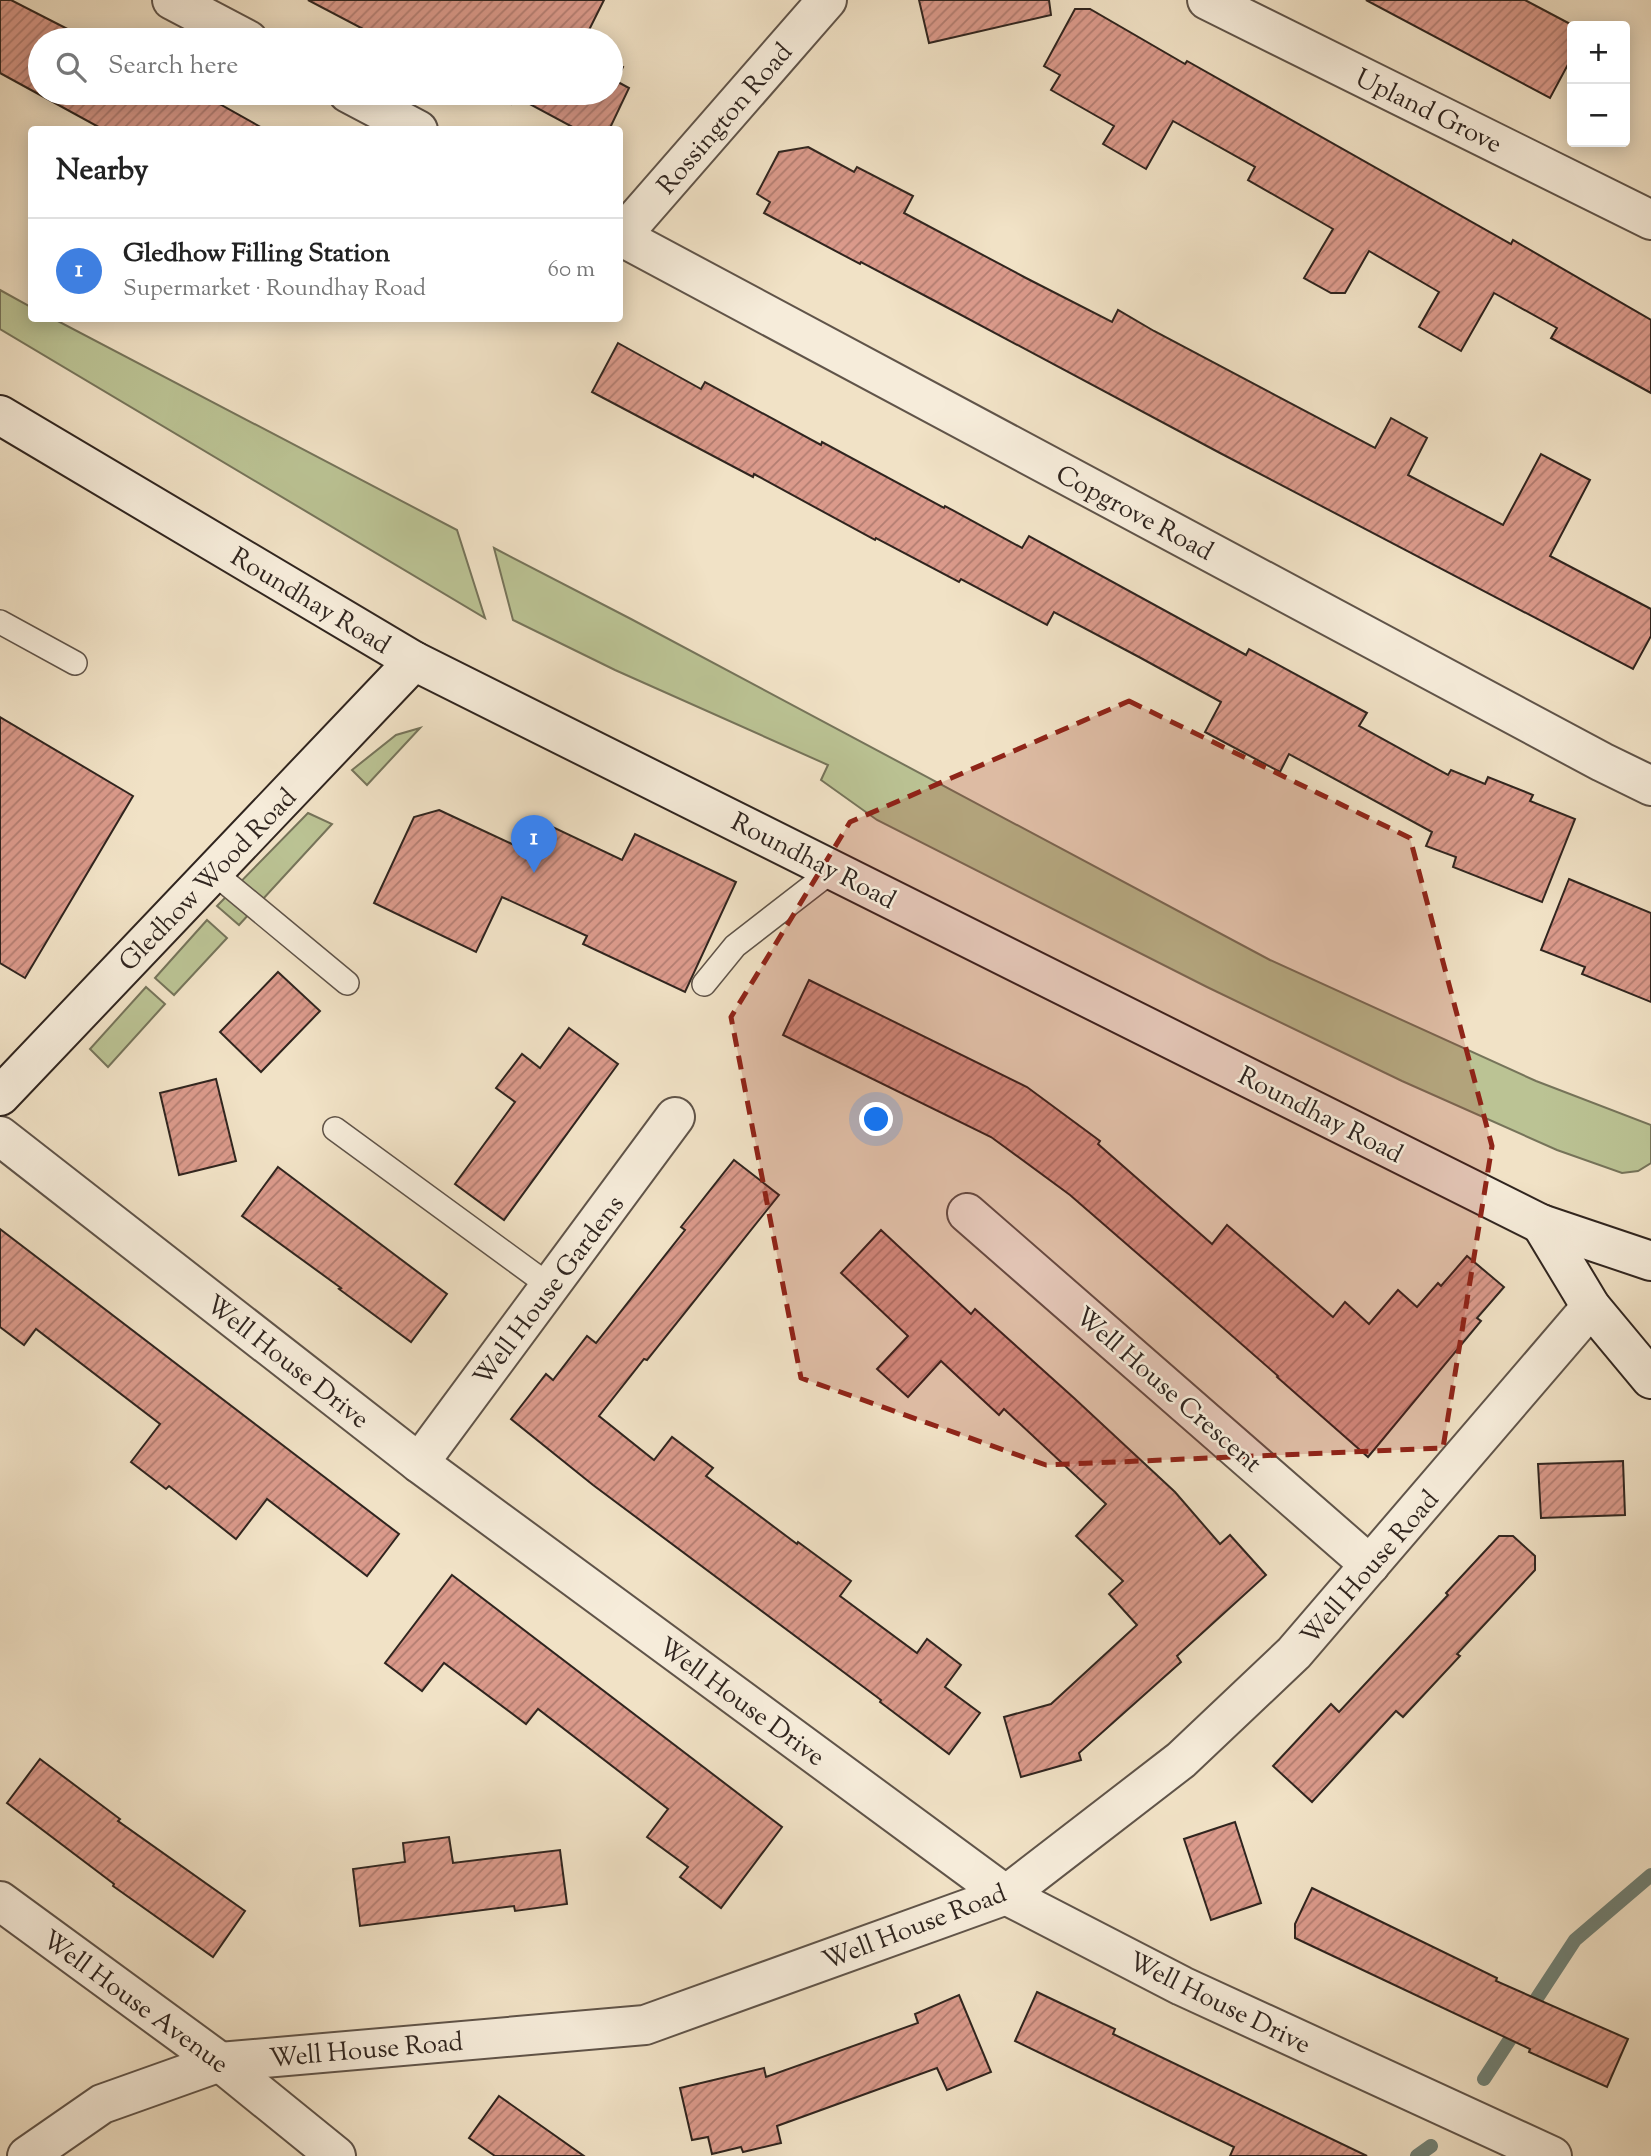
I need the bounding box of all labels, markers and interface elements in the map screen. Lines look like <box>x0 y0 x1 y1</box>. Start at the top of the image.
map controls <box>1567 21 1630 147</box>
button: + <box>1567 21 1630 84</box>
search box <box>28 28 623 105</box>
street label: Rossington Road <box>650 35 802 204</box>
icon: search <box>52 48 90 86</box>
text: Search here <box>108 48 238 85</box>
street label: Upland Grove <box>1348 61 1508 164</box>
button: − <box>1567 84 1630 147</box>
text: Nearby <box>56 150 148 193</box>
text: Gledhow Filling Station <box>123 236 390 273</box>
text: 1 <box>75 254 83 287</box>
text: 60 m <box>547 254 595 287</box>
text: Supermarket · Roundhay Road <box>123 273 426 306</box>
street label: Copgrove Road <box>1049 457 1219 571</box>
street label: Roundhay Road <box>223 540 397 665</box>
street label: Gledhow Wood Road <box>111 781 306 981</box>
street label: Roundhay Road <box>724 805 902 920</box>
pin: 1 <box>511 815 557 873</box>
street label: Roundhay Road <box>1231 1059 1409 1174</box>
your location <box>859 1102 893 1136</box>
street label: Well House Gardens <box>466 1188 634 1395</box>
street label: Well House Drive <box>197 1287 376 1439</box>
street label: Well House Crescent <box>1066 1299 1269 1483</box>
street label: Well House Road <box>1293 1483 1449 1654</box>
street label: Well House Drive <box>649 1630 832 1776</box>
street label: Well House Road <box>817 1876 1013 1980</box>
street label: Well House Avenue <box>34 1923 236 2083</box>
street label: Well House Drive <box>1122 1944 1316 2064</box>
street label: Well House Road <box>268 2025 465 2078</box>

